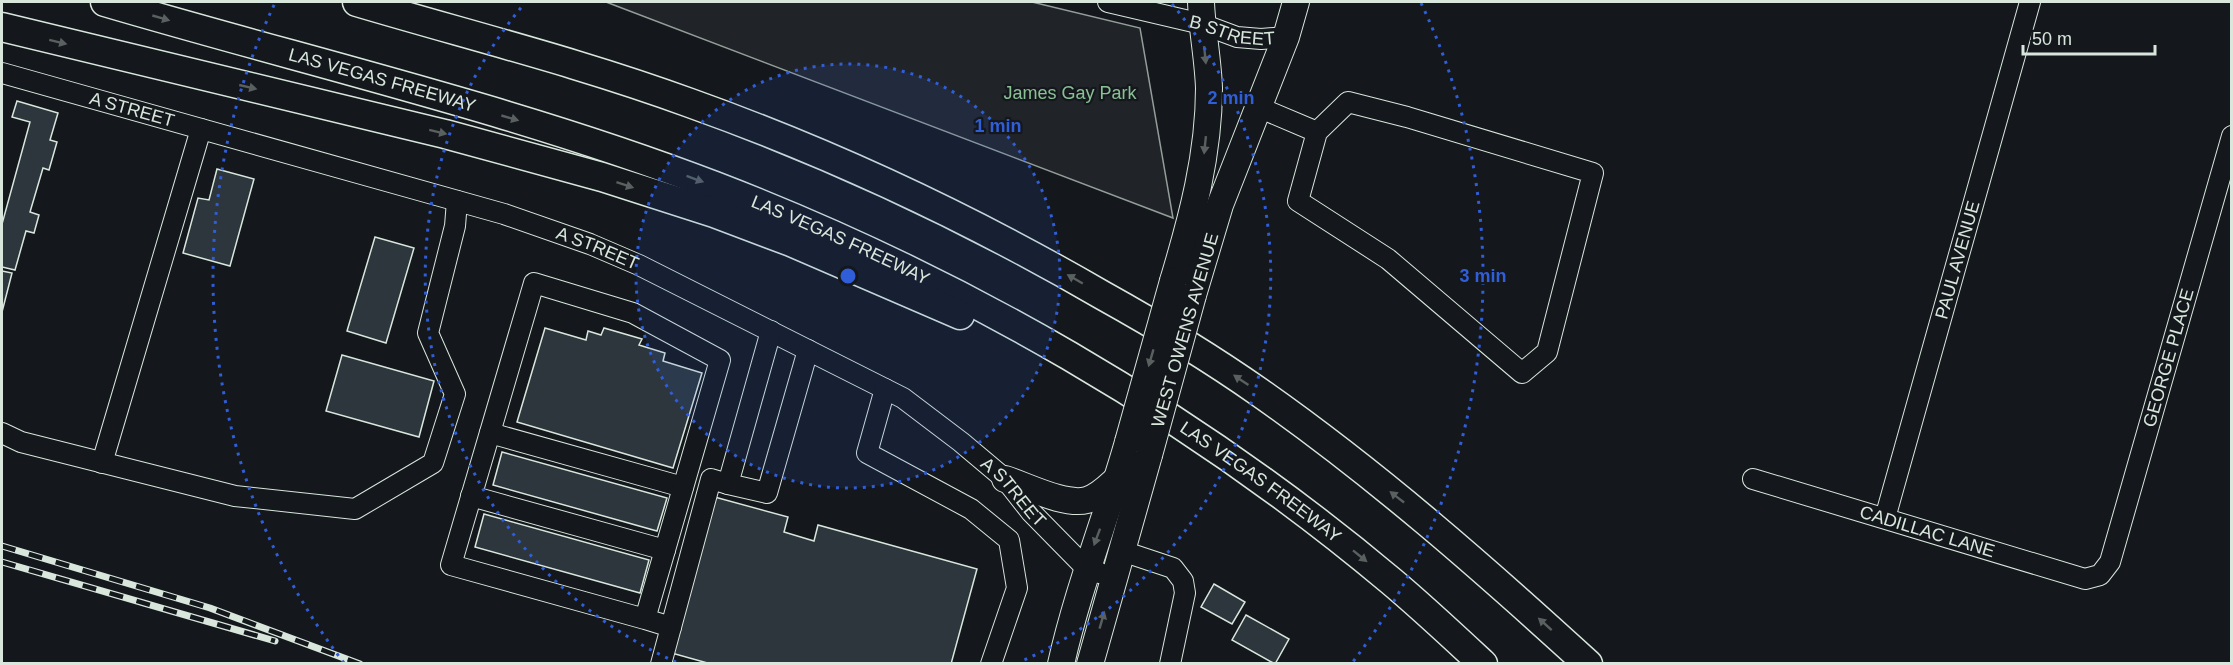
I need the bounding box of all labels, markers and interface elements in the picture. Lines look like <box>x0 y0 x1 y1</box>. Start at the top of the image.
street label: B STREET <box>1187 11 1276 49</box>
one-way arrow <box>152 14 170 23</box>
scale bar <box>2023 18 2155 56</box>
text: 50 m <box>2032 29 2072 49</box>
one-way arrow <box>49 38 67 48</box>
street label: LAS VEGAS FREEWAY <box>287 44 478 116</box>
one-way arrow <box>1200 46 1210 65</box>
one-way arrow <box>239 82 257 92</box>
park label: James Gay Park <box>1003 83 1138 103</box>
street label: A STREET <box>87 88 177 131</box>
text: 2 min <box>1207 88 1255 108</box>
one-way arrow <box>501 114 519 123</box>
text: 1 min <box>974 116 1022 136</box>
one-way arrow <box>428 128 447 138</box>
one-way arrow <box>1200 135 1209 154</box>
one-way arrow <box>687 174 705 184</box>
one-way arrow <box>616 181 634 190</box>
street label: LAS VEGAS FREEWAY <box>748 191 933 289</box>
street label: PAUL AVENUE <box>1931 199 1984 321</box>
street label: A STREET <box>554 223 642 274</box>
street label: WEST OWENS AVENUE <box>1148 230 1222 430</box>
centre of rings <box>838 266 858 286</box>
text: 3 min <box>1459 266 1507 286</box>
one-way arrow <box>1067 273 1083 284</box>
street label: GEORGE PLACE <box>2139 286 2198 429</box>
one-way arrow <box>1146 349 1155 367</box>
one-way arrow <box>1233 375 1249 386</box>
street label: LAS VEGAS FREEWAY <box>1177 417 1345 546</box>
street label: A STREET <box>977 453 1050 531</box>
one-way arrow <box>1389 491 1405 504</box>
street label: CADILLAC LANE <box>1857 502 1997 561</box>
one-way arrow <box>1092 529 1102 547</box>
one-way arrow <box>1352 550 1368 563</box>
one-way arrow <box>1098 611 1107 629</box>
one-way arrow <box>1538 618 1553 631</box>

